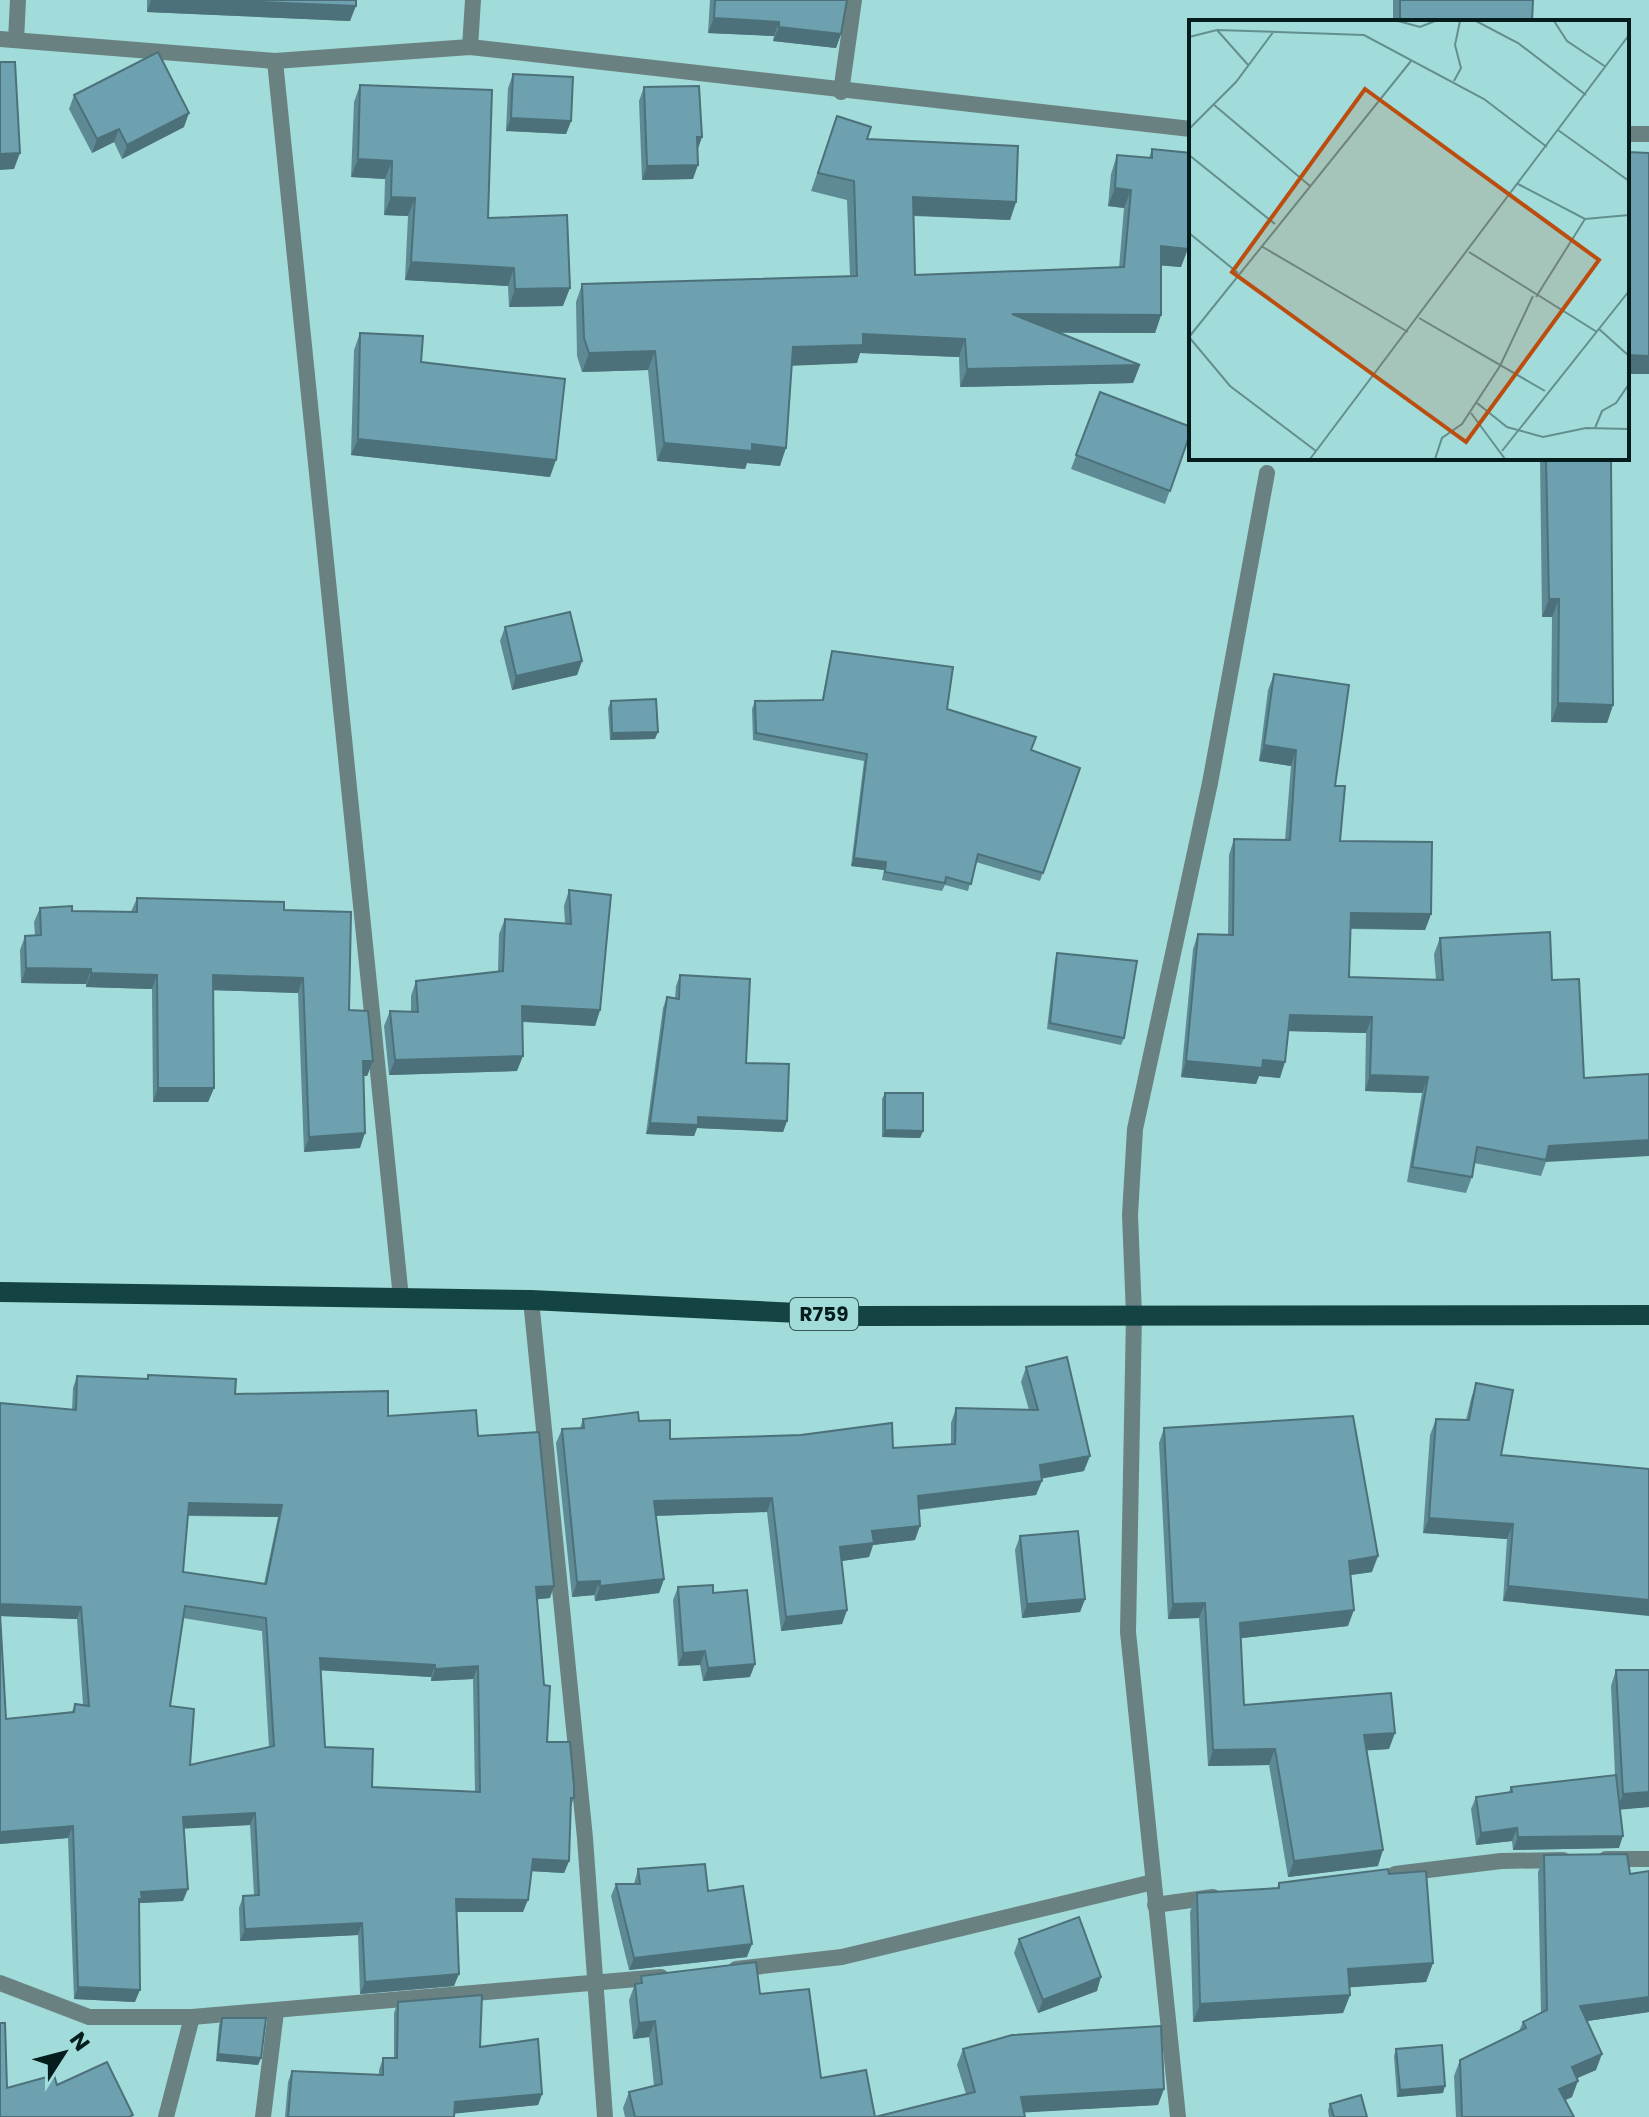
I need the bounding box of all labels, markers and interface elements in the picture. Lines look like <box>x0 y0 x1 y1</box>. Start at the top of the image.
inset map <box>1189 20 1629 460</box>
road number: R759 <box>790 1298 858 1330</box>
north arrow <box>24 2013 104 2093</box>
text: N <box>62 2026 97 2057</box>

